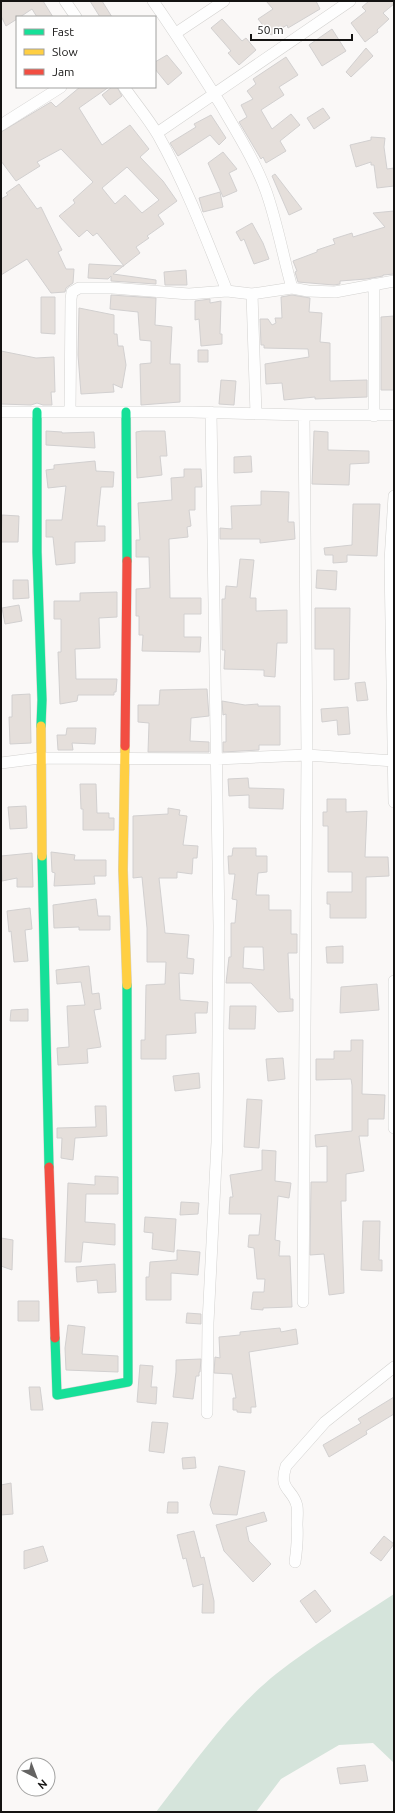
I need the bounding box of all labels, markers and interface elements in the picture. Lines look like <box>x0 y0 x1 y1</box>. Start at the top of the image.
legend <box>16 16 156 88</box>
scale bar <box>251 16 352 42</box>
text: 50 m <box>257 23 284 36</box>
text: Fast <box>52 25 74 38</box>
text: Slow <box>52 45 78 58</box>
text: Jam <box>52 65 74 78</box>
north arrow <box>16 1757 56 1797</box>
text: N <box>36 1777 50 1792</box>

